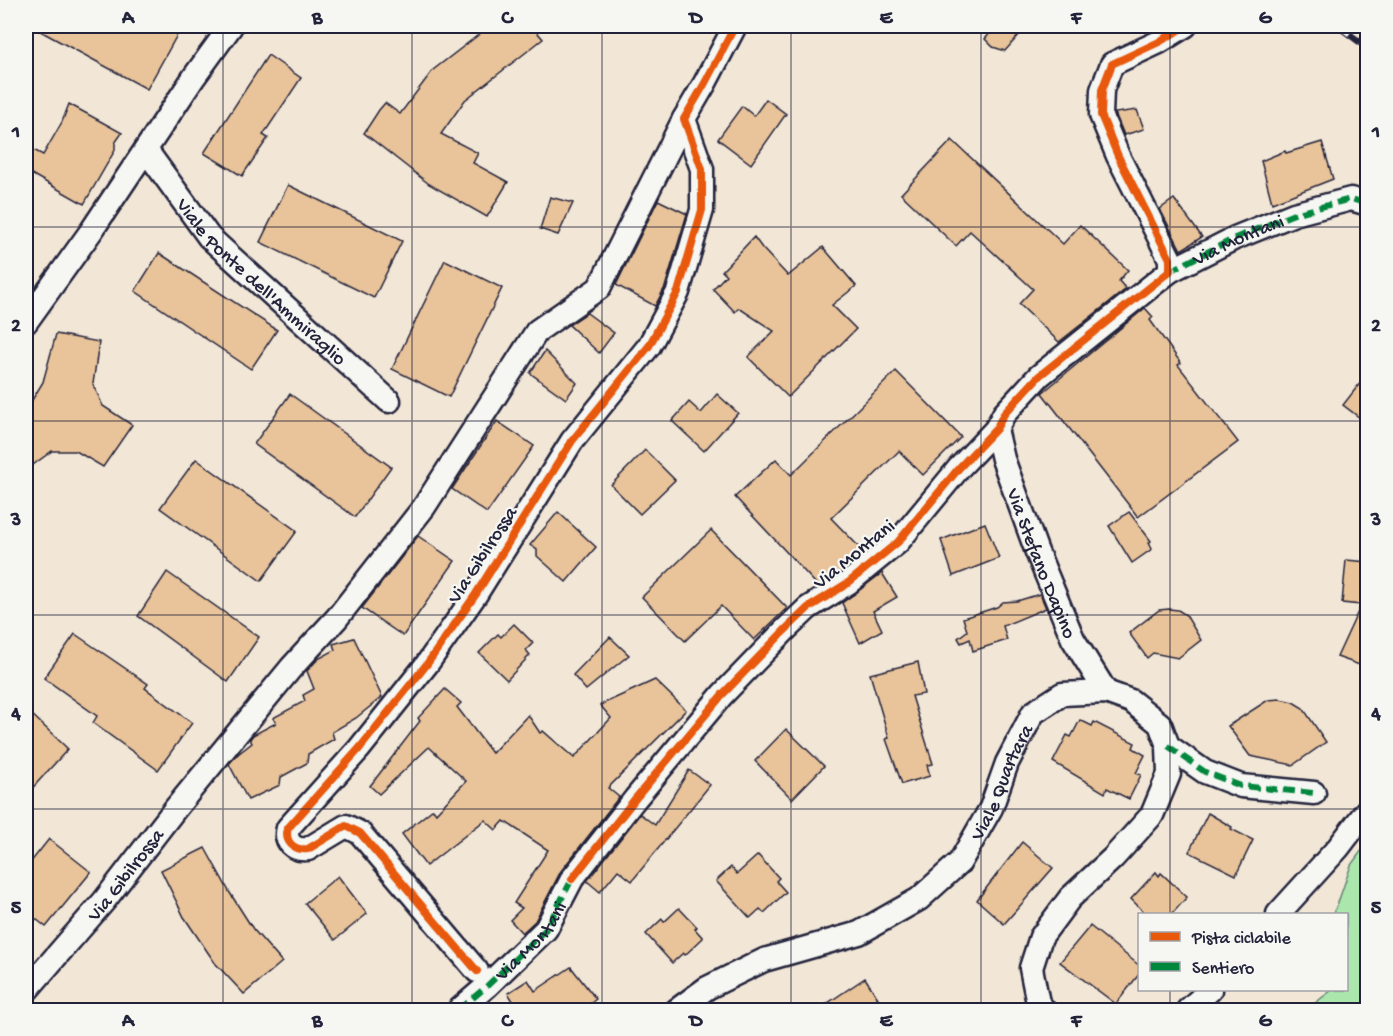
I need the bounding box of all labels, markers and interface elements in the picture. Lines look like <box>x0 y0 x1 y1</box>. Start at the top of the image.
text: A <box>121 8 136 31</box>
text: B <box>311 8 323 31</box>
text: C <box>501 8 515 31</box>
text: D <box>687 8 703 31</box>
text: E <box>880 8 894 31</box>
text: F <box>1070 8 1083 31</box>
text: G <box>1259 8 1273 31</box>
text: 1 <box>11 122 20 145</box>
text: 1 <box>1371 122 1380 145</box>
street label: Viale Ponte dell'Ammiraglio <box>169 194 350 372</box>
street label: Via Montani <box>1188 211 1288 273</box>
text: 2 <box>11 316 21 339</box>
text: 2 <box>1371 316 1381 339</box>
street label: Via Stefano Dapino <box>999 485 1079 643</box>
street label: Via Gibilrossa <box>444 502 524 609</box>
text: 3 <box>10 510 21 533</box>
text: 3 <box>1370 510 1381 533</box>
street label: Via Montani <box>809 516 901 596</box>
text: 4 <box>10 704 21 727</box>
text: 4 <box>1370 704 1381 727</box>
street label: Viale Quartara <box>967 721 1040 846</box>
street label: Via Gibilrossa <box>83 825 171 928</box>
text: 5 <box>11 898 22 921</box>
street label: Via Montani <box>491 898 573 988</box>
text: 5 <box>1371 898 1382 921</box>
legend <box>1138 913 1348 991</box>
text: Pista ciclabile <box>1191 929 1292 950</box>
text: Sentiero <box>1192 959 1254 980</box>
text: A <box>121 1011 136 1034</box>
text: B <box>311 1011 323 1034</box>
text: C <box>501 1011 515 1034</box>
text: D <box>687 1011 703 1034</box>
text: E <box>880 1011 894 1034</box>
text: F <box>1070 1011 1083 1034</box>
text: G <box>1259 1011 1273 1034</box>

